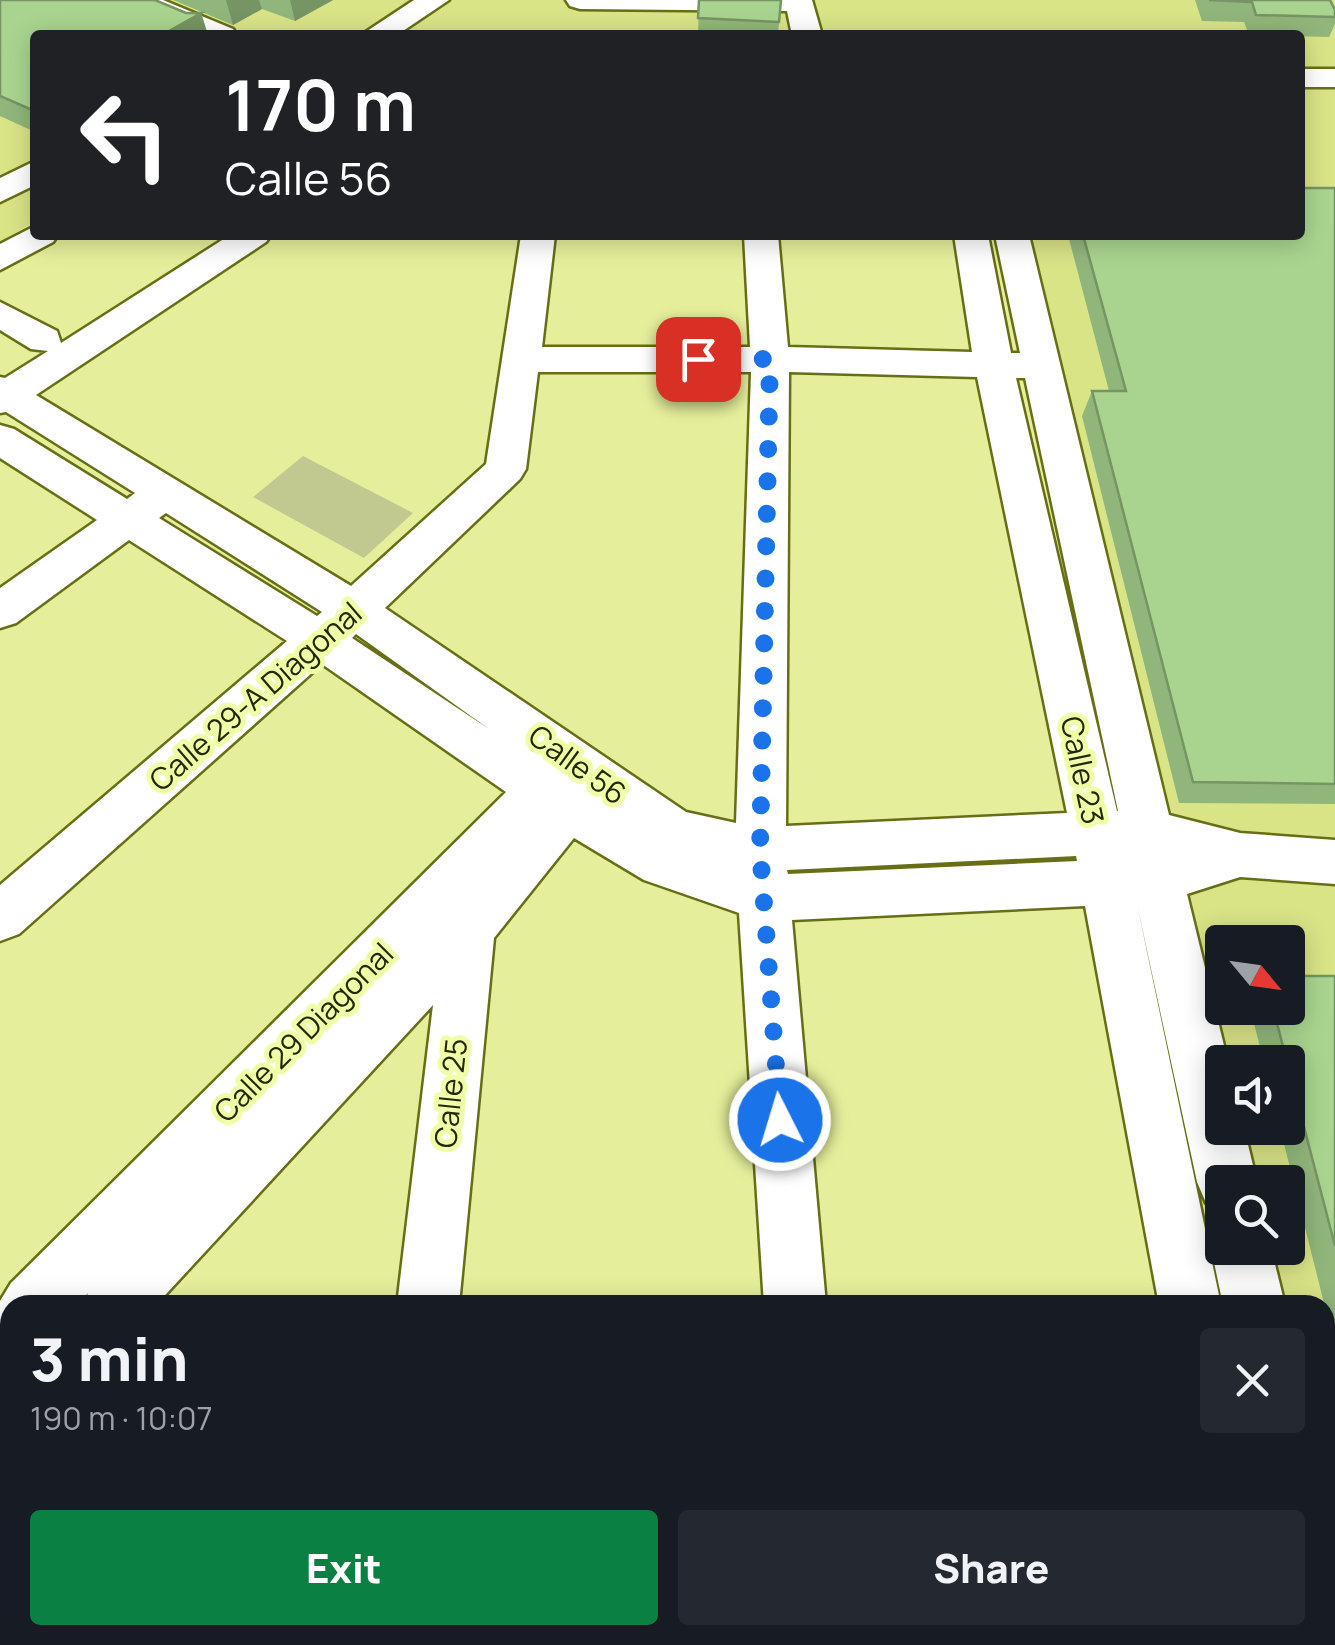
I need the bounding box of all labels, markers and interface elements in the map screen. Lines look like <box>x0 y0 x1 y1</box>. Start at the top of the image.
text: 170 m <box>225 56 416 152</box>
icon: left <box>60 70 190 200</box>
text: Calle 56 <box>225 147 392 209</box>
pin <box>656 317 741 402</box>
icon: arrive <box>671 332 726 387</box>
street label: Calle 29-A Diagonal <box>140 592 370 800</box>
street label: Calle 23 <box>1052 712 1114 828</box>
street label: Calle 56 <box>521 715 635 813</box>
north arrow <box>1205 925 1305 1025</box>
map controls <box>1205 925 1305 1265</box>
street label: Calle 29 Diagonal <box>204 933 402 1131</box>
street label: Calle 25 <box>424 1036 476 1150</box>
button: sound <box>1205 1045 1305 1145</box>
position arrow <box>728 1068 832 1172</box>
button: search <box>1205 1165 1305 1265</box>
text: 3 min <box>30 1317 188 1399</box>
button: close <box>1200 1328 1305 1433</box>
text: 190 m · 10:07 <box>30 1396 213 1440</box>
button: Exit <box>30 1510 658 1625</box>
button: Share <box>678 1510 1305 1625</box>

